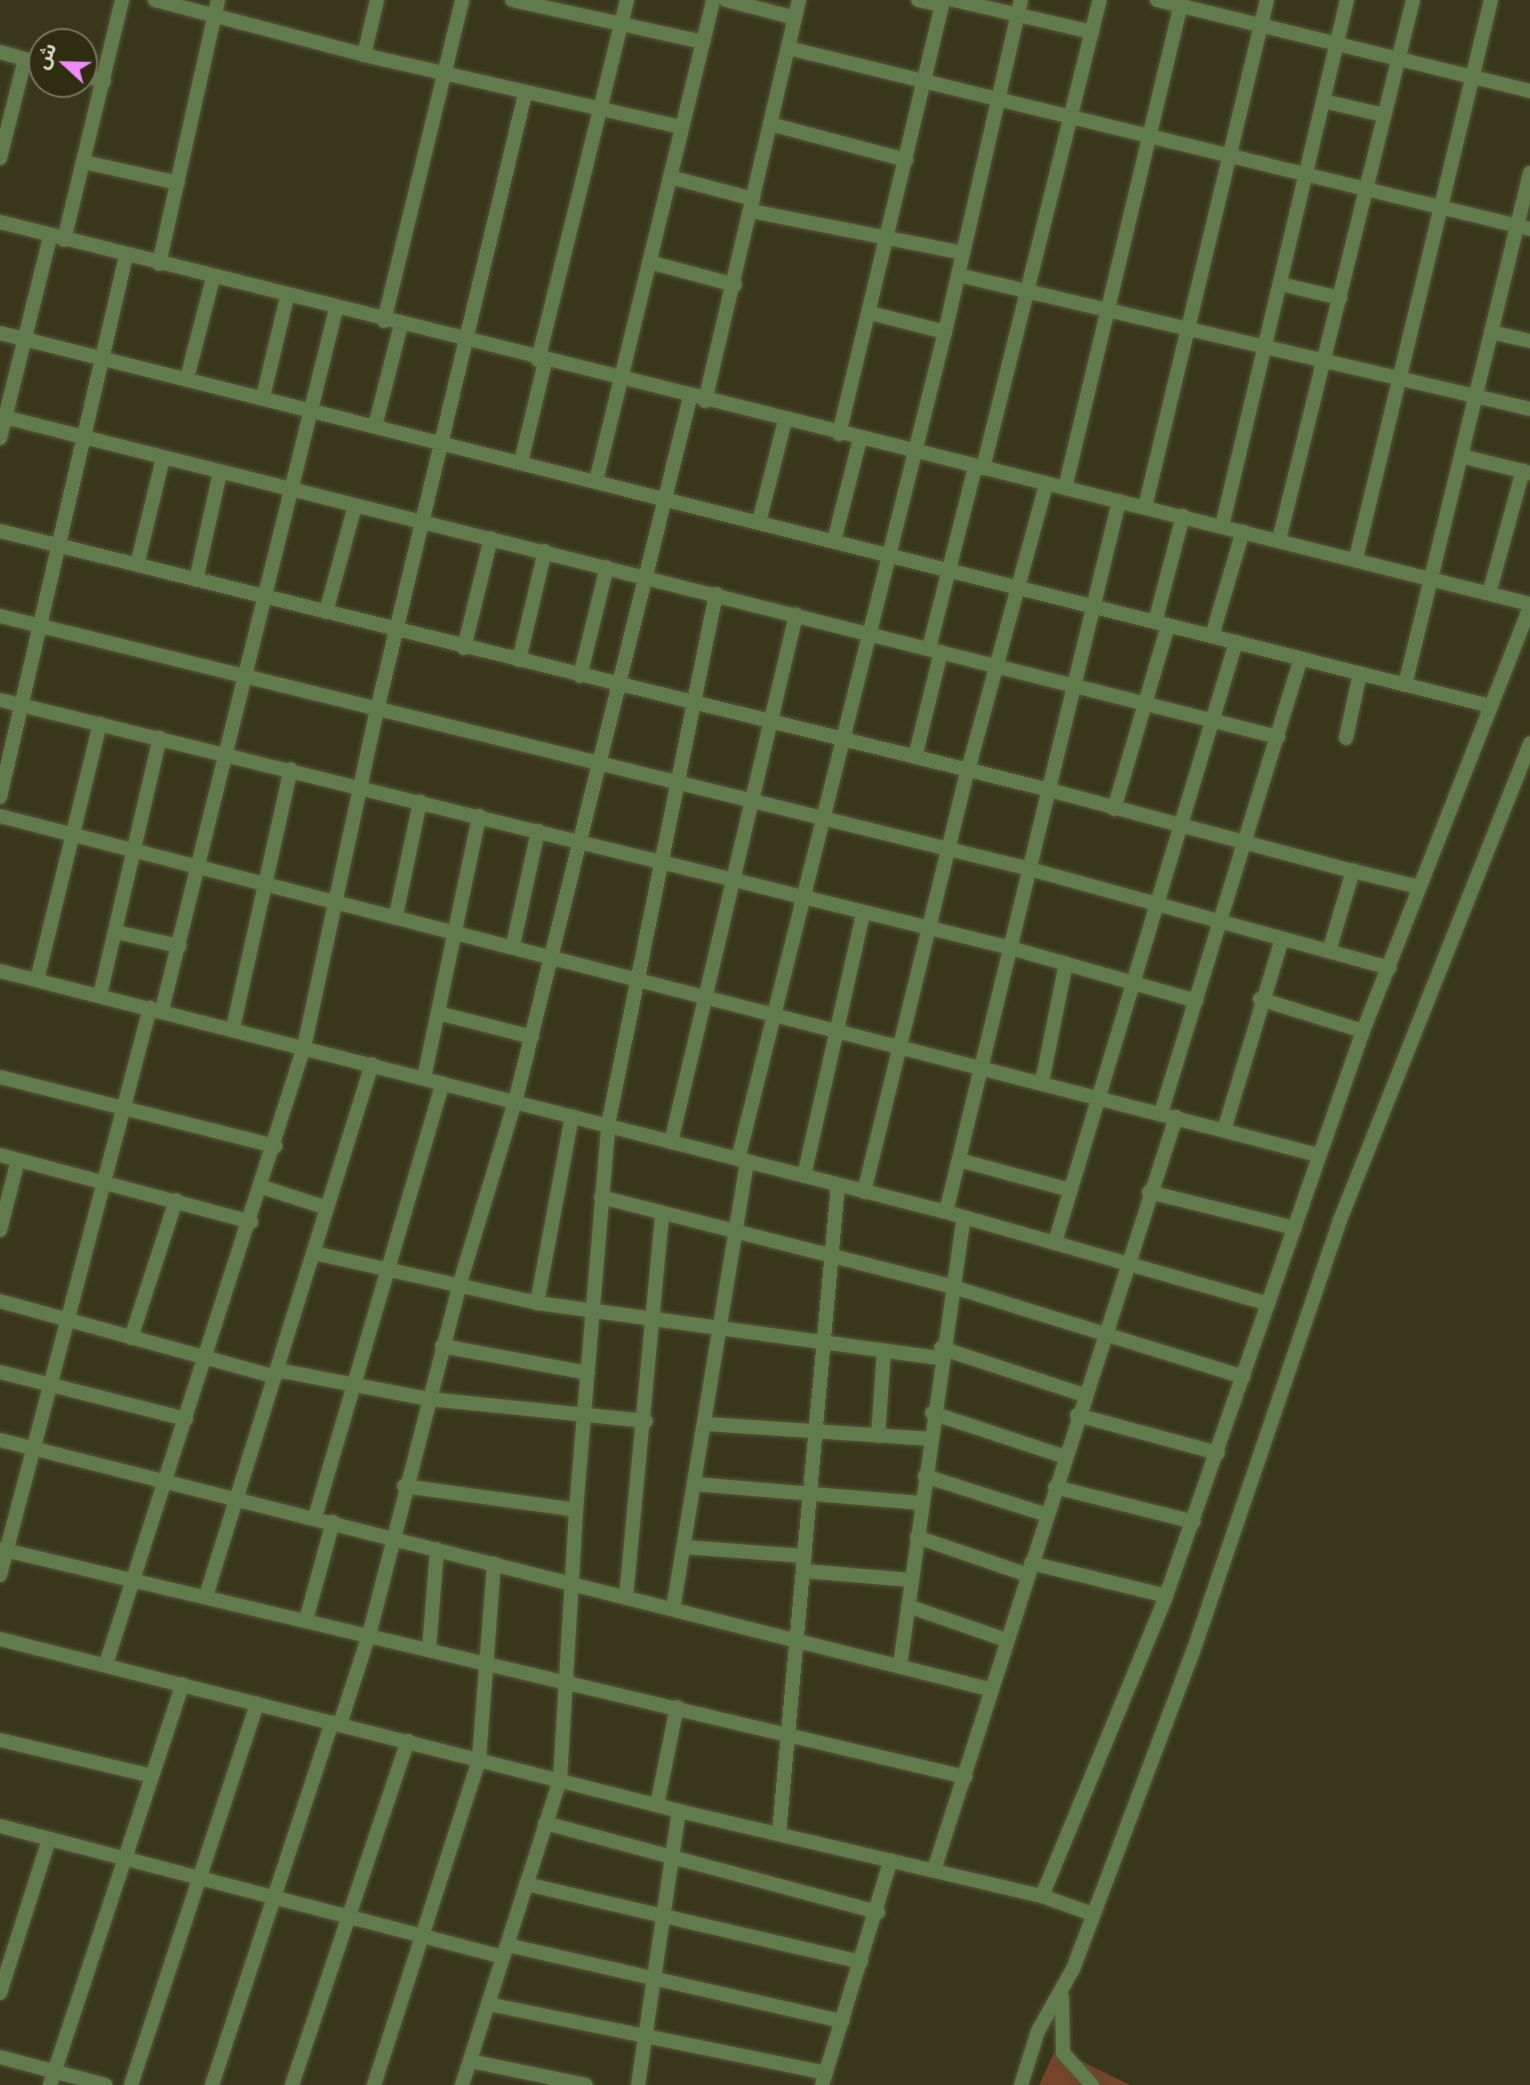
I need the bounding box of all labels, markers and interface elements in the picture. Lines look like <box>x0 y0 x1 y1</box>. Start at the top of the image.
north arrow <box>28 28 98 98</box>
text: ش <box>29 39 61 72</box>

